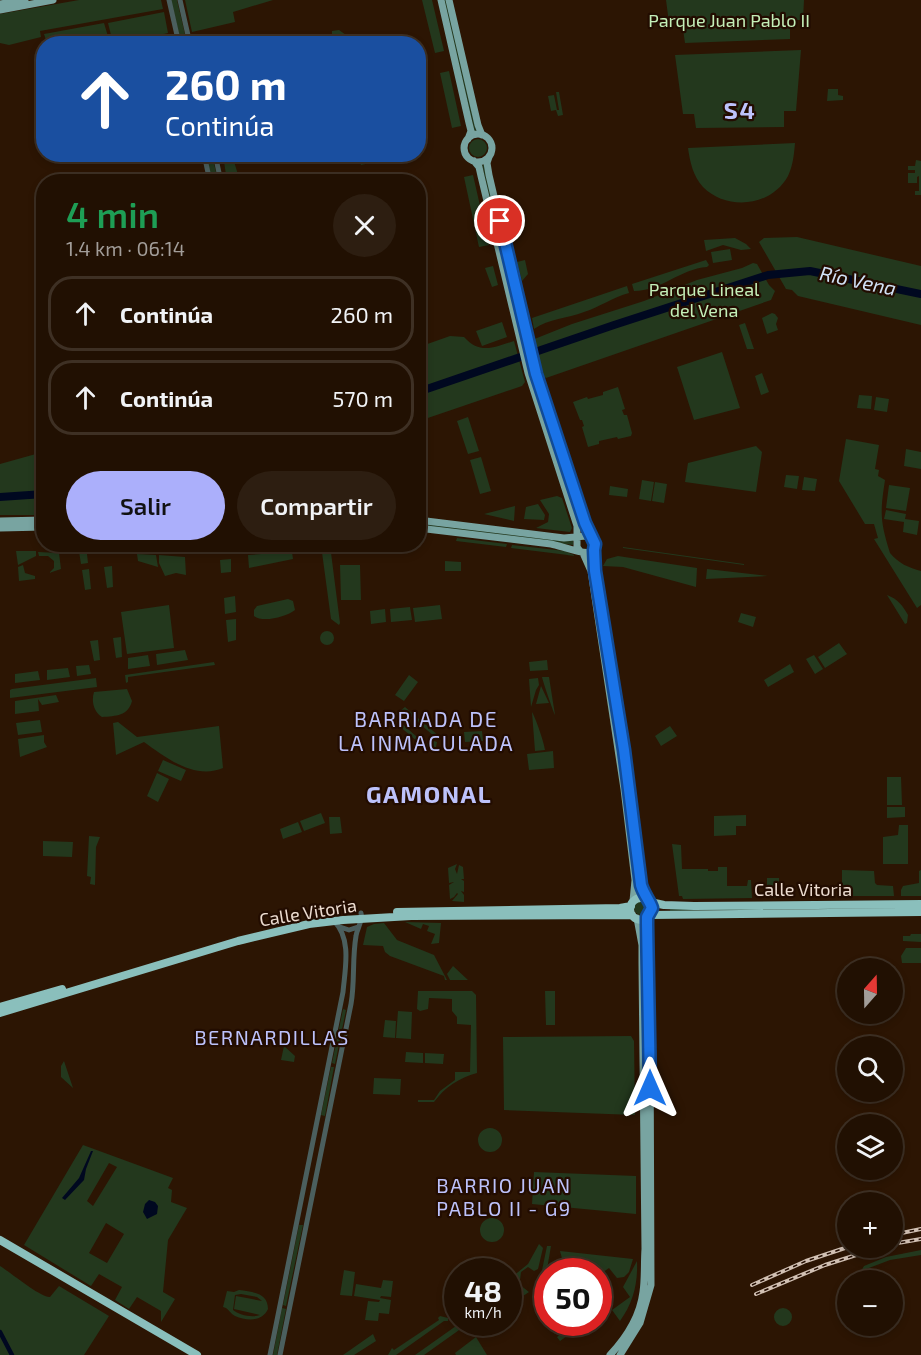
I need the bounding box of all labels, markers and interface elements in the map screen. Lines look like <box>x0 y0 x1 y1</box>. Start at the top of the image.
park label: Parque Juan Pablo II <box>648 9 810 31</box>
text: 260 m <box>165 58 287 108</box>
icon: ahead <box>66 60 144 138</box>
district label: S4 <box>724 95 756 124</box>
text: Continúa <box>165 109 274 141</box>
text: 4 min <box>66 192 159 235</box>
button: close <box>333 194 396 257</box>
pin <box>474 195 525 246</box>
icon: arrive <box>483 204 516 237</box>
text: 1.4 km · 06:14 <box>66 236 185 260</box>
water label: Río Vena <box>818 260 899 300</box>
park label: Parque Lineal del Vena <box>649 278 760 321</box>
icon: ahead <box>69 297 102 330</box>
text: Continúa <box>120 301 213 327</box>
text: 260 m <box>331 301 393 327</box>
icon: ahead <box>69 381 102 414</box>
text: Continúa <box>120 385 213 411</box>
text: 570 m <box>332 385 393 411</box>
button: Salir <box>66 471 225 540</box>
button: Compartir <box>237 471 396 540</box>
district label: BARRIADA DE LA INMACULADA <box>338 706 514 755</box>
district label: GAMONAL <box>366 779 492 808</box>
street label: Calle Vitoria <box>754 878 852 900</box>
street label: Calle Vitoria <box>258 893 358 931</box>
north arrow <box>837 958 903 1024</box>
map controls <box>837 958 903 1336</box>
district label: BERNARDILLAS <box>194 1025 350 1049</box>
button: search <box>837 1036 903 1102</box>
position arrow <box>618 1056 682 1120</box>
button: layers <box>837 1114 903 1180</box>
district label: BARRIO JUAN PABLO II - G9 <box>436 1173 572 1220</box>
button: + <box>837 1192 903 1258</box>
speed limit sign: 50 <box>534 1258 612 1336</box>
button: − <box>837 1270 903 1336</box>
text: 48 <box>464 1272 502 1308</box>
text: km/h <box>464 1303 502 1321</box>

